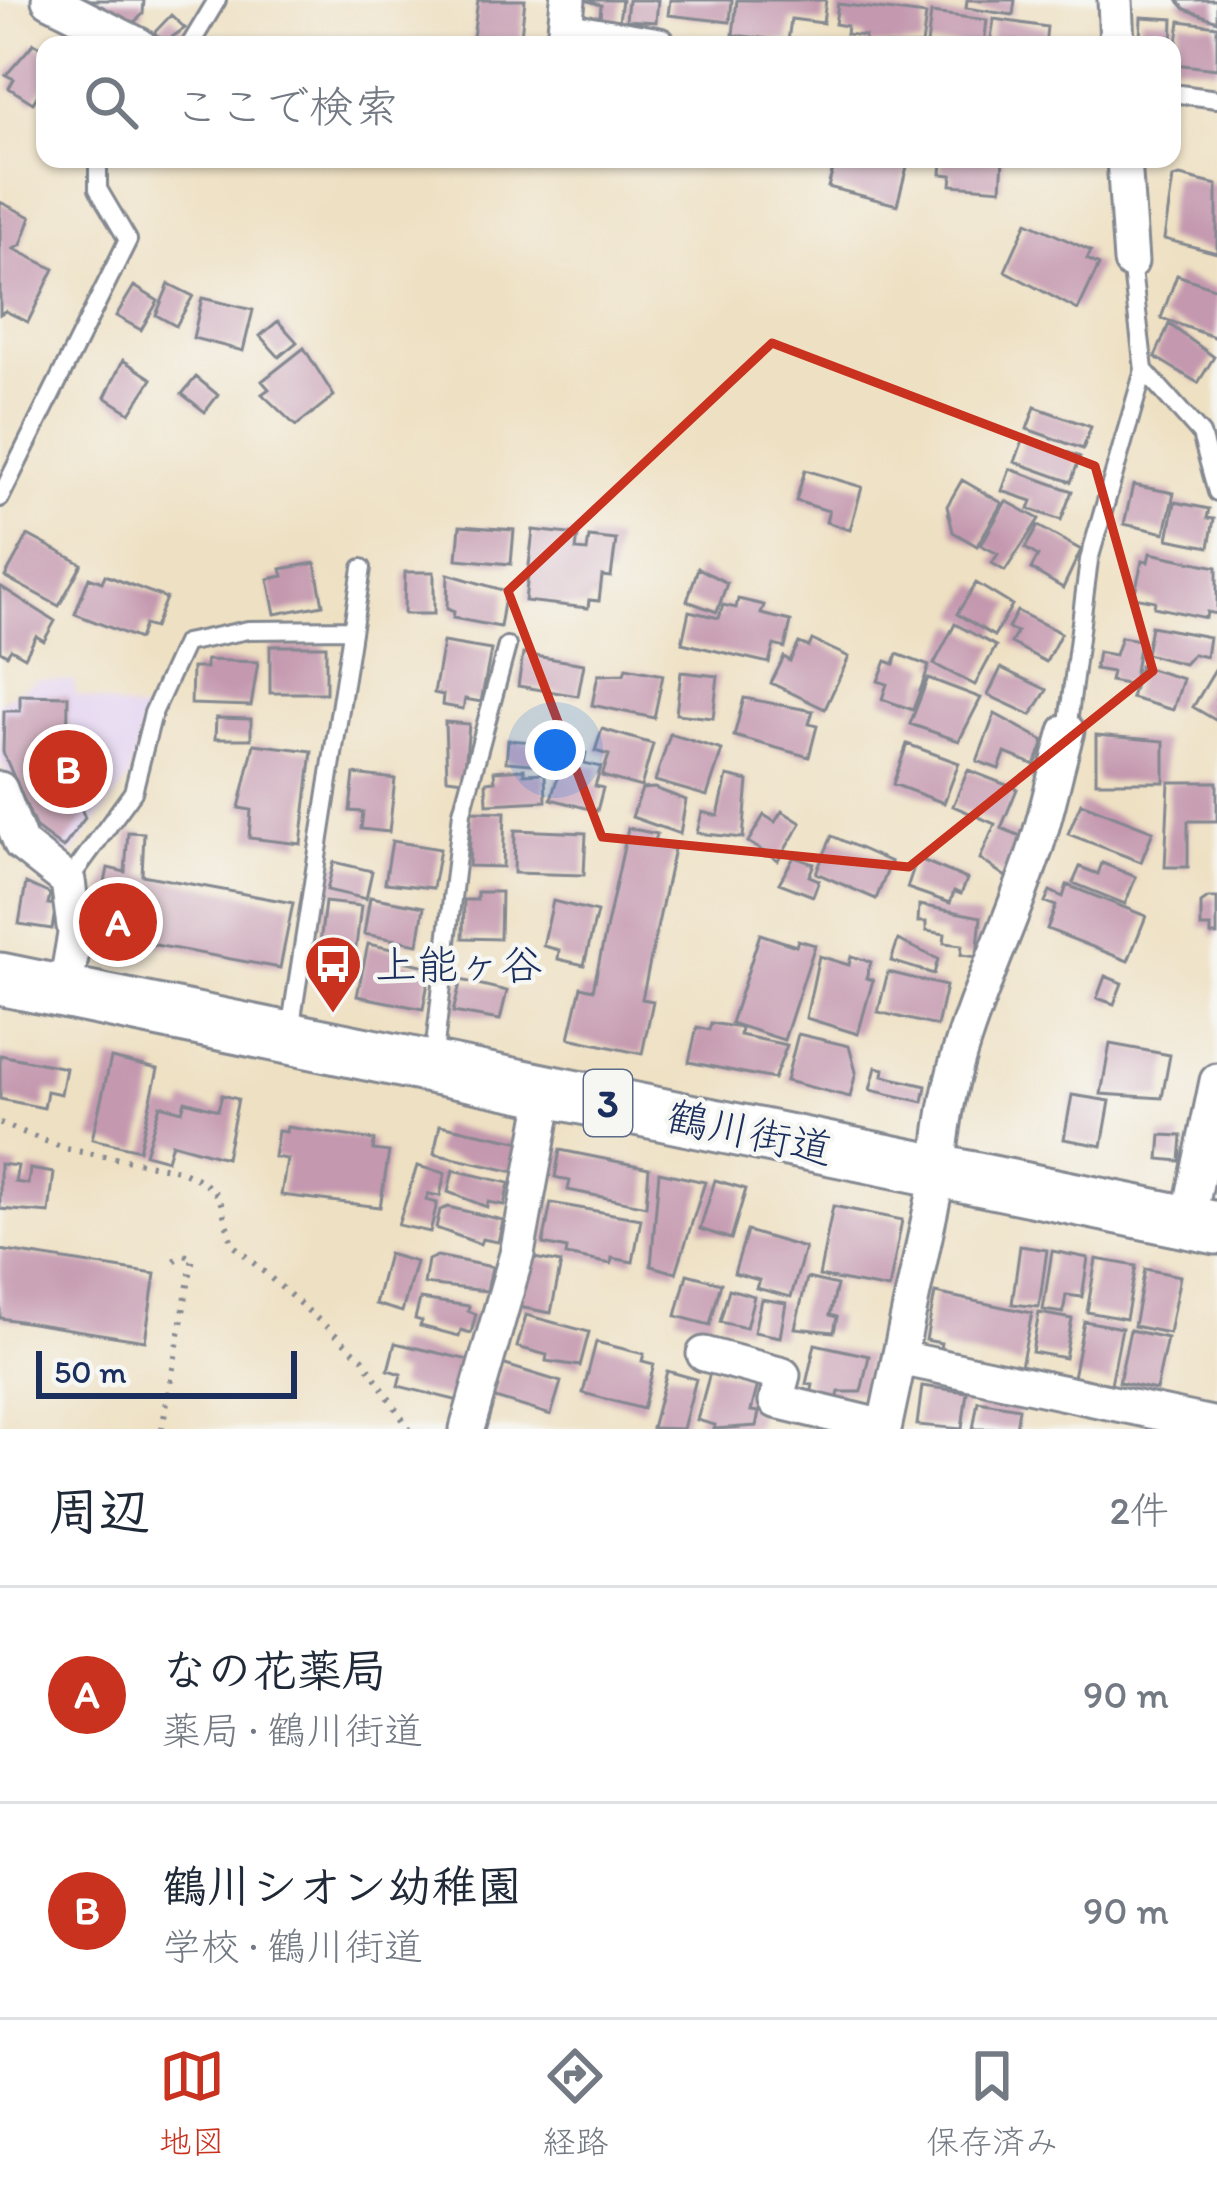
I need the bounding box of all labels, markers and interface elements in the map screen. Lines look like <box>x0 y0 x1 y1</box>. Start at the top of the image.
search box <box>36 36 1181 168</box>
icon: search <box>78 69 144 135</box>
text: ここで検索 <box>174 79 399 133</box>
your location <box>525 720 585 780</box>
pin: B <box>29 724 107 814</box>
pin: A <box>79 877 157 967</box>
bus stop icon: 上能ヶ谷 <box>302 933 364 1015</box>
place label: 上能ヶ谷 <box>375 939 543 990</box>
road number: 3 <box>584 1070 632 1136</box>
street label: 鶴川街道 <box>662 1090 837 1175</box>
scale bar <box>36 1345 297 1398</box>
text: 50 m <box>54 1352 127 1391</box>
text: 周辺 <box>48 1481 150 1542</box>
text: 2件 <box>1109 1487 1169 1534</box>
text: なの花薬局 <box>162 1643 387 1697</box>
text: A <box>75 1671 99 1718</box>
text: 90 m <box>1083 1671 1169 1718</box>
text: 薬局 · 鶴川街道 <box>162 1707 423 1754</box>
text: 鶴川シオン幼稚園 <box>162 1859 522 1913</box>
text: B <box>74 1887 100 1934</box>
text: 90 m <box>1083 1887 1169 1934</box>
text: 学校 · 鶴川街道 <box>162 1923 423 1970</box>
tab: 地図 <box>159 2043 225 2163</box>
tab: 経路 <box>542 2043 608 2163</box>
tab: 保存済み <box>926 2043 1058 2163</box>

